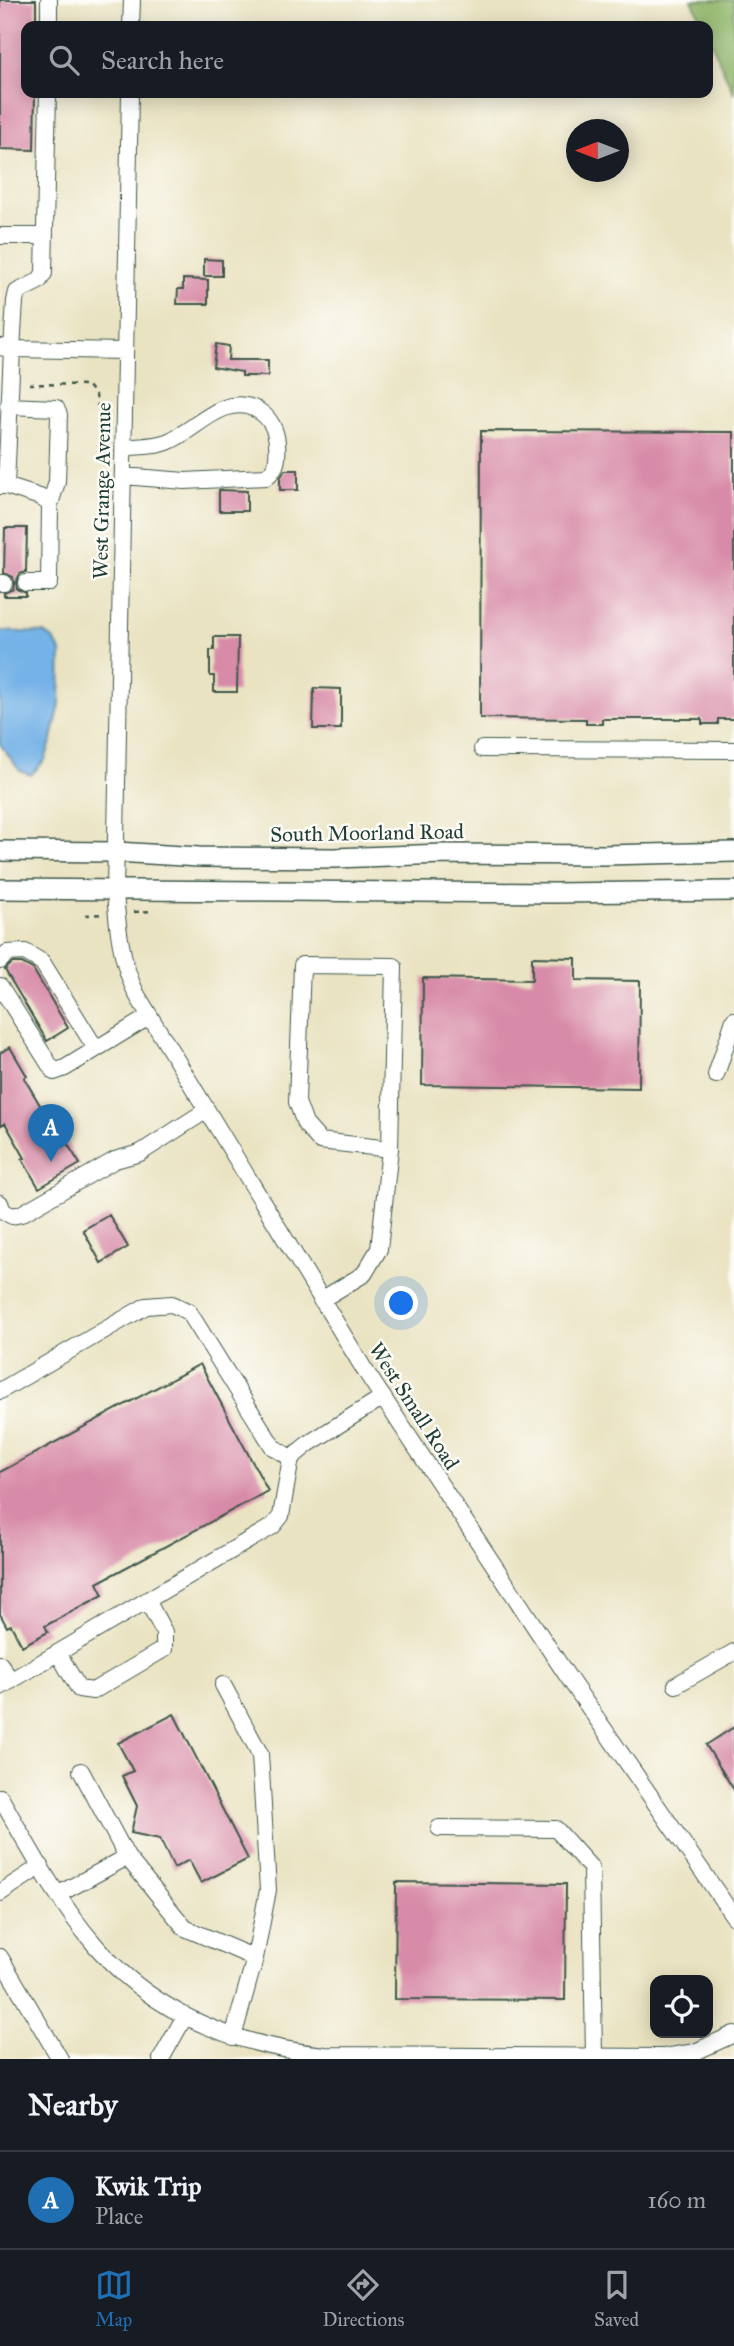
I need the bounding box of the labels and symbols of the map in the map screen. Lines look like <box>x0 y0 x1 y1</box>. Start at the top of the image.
north arrow <box>566 119 629 182</box>
street label: West Grange Avenue <box>87 402 117 580</box>
street label: South Moorland Road <box>270 818 465 848</box>
pin: A <box>28 1104 74 1162</box>
your location <box>384 1286 418 1320</box>
street label: West Small Road <box>363 1337 465 1475</box>

